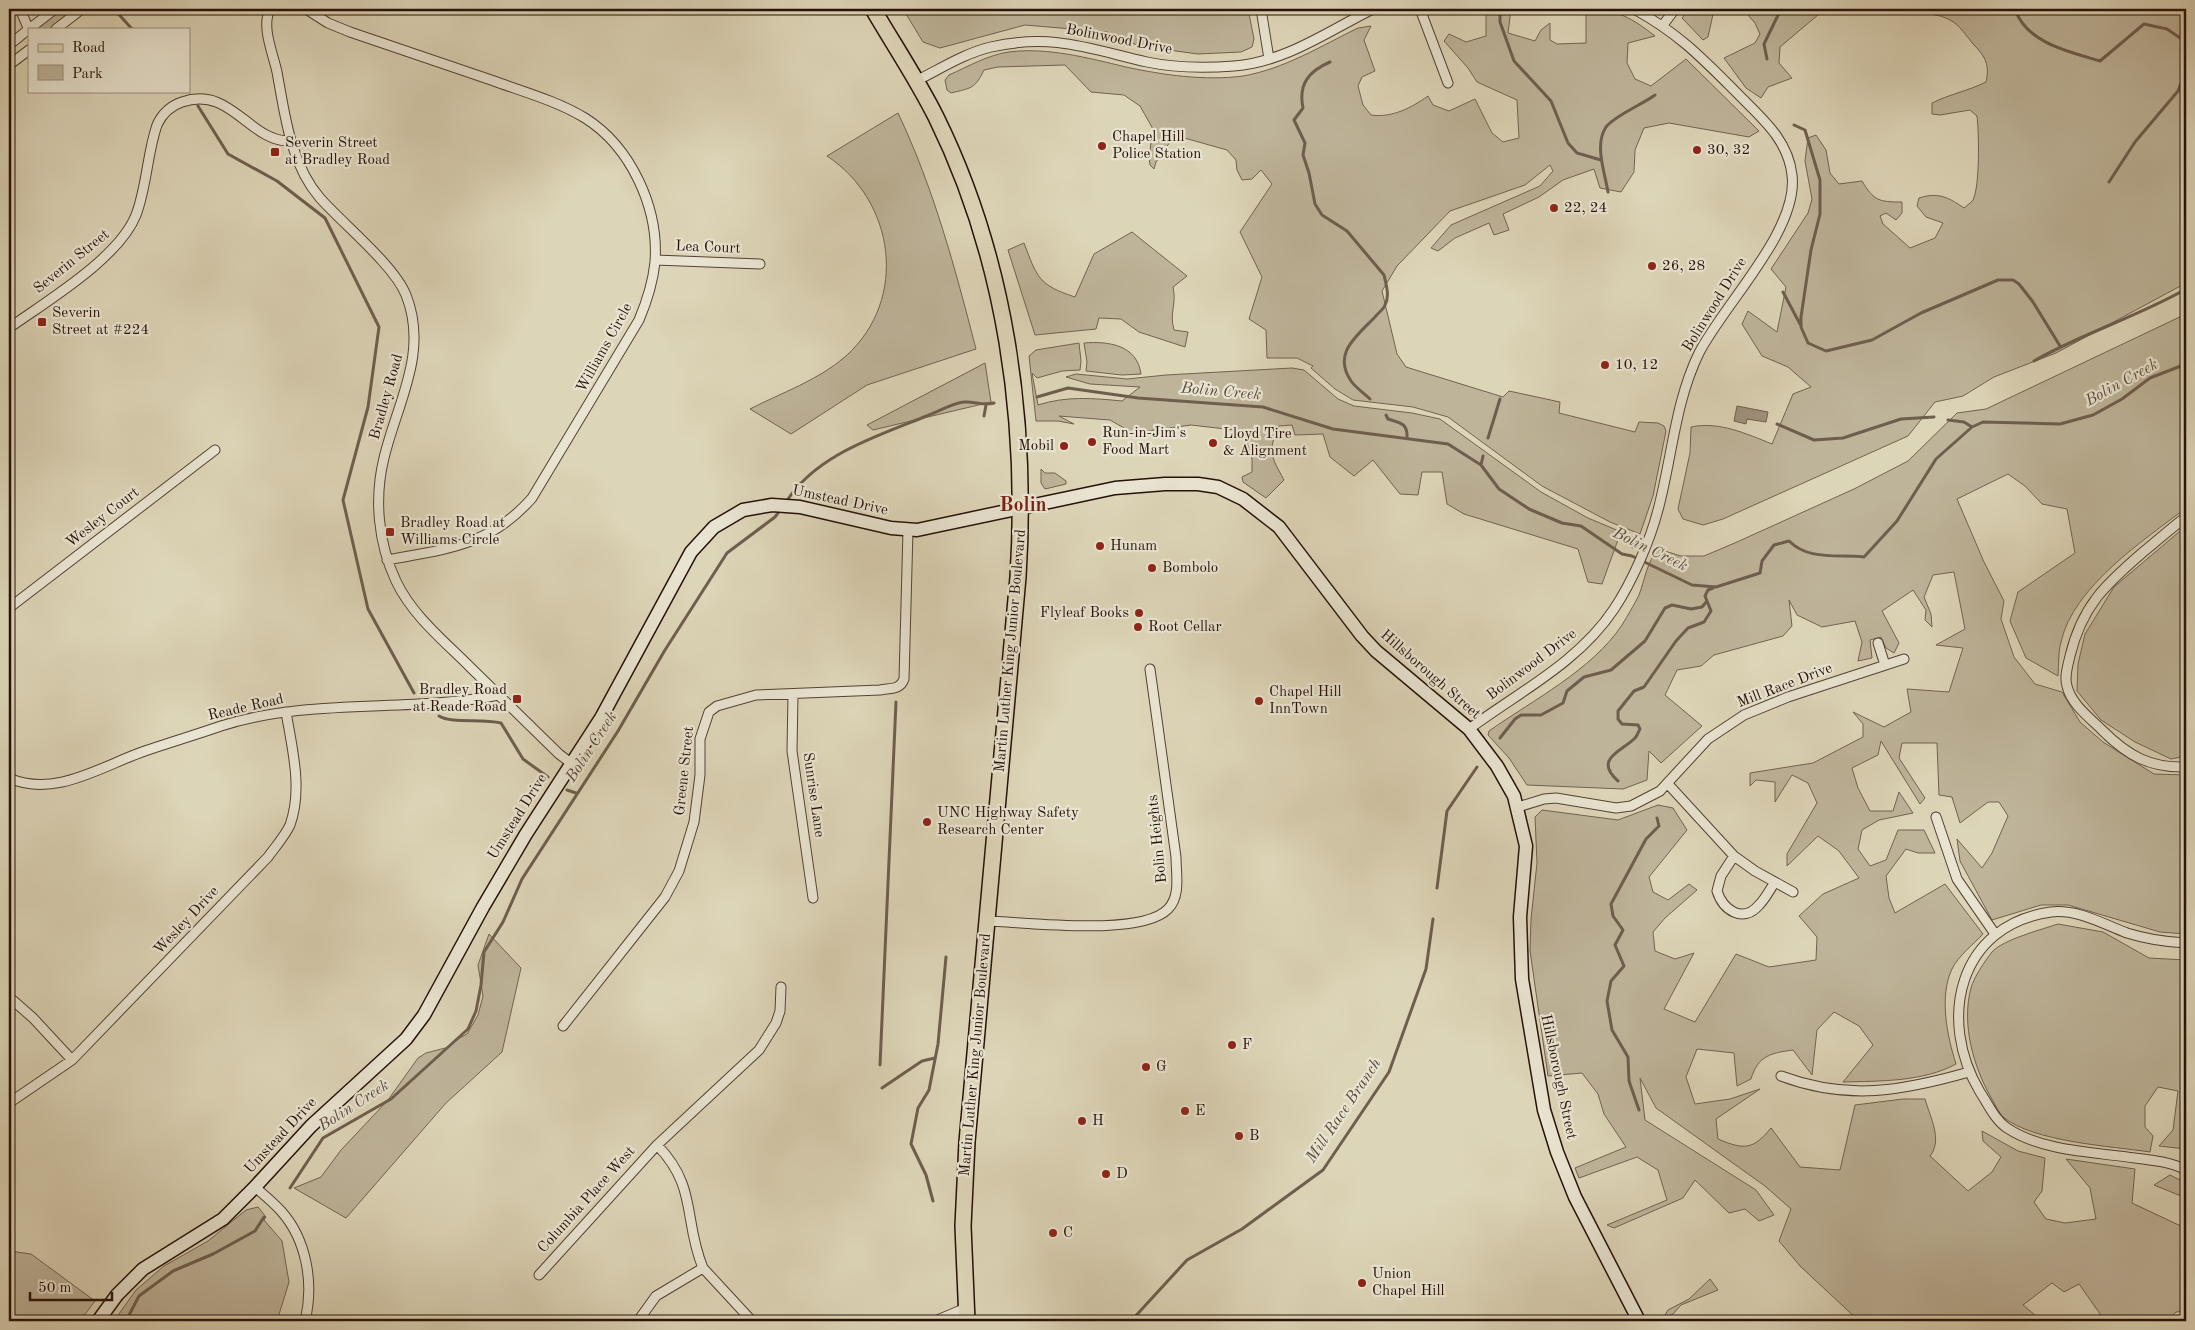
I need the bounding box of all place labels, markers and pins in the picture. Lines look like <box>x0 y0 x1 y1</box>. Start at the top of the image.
place label: Chapel Hill Police Station <box>1112 130 1201 162</box>
place label: Severin Street at Bradley Road <box>285 136 390 168</box>
marker: Chapel Hill Police Station <box>1096 140 1108 152</box>
place label: 30, 32 <box>1707 143 1750 158</box>
marker: 30, 32 <box>1691 144 1703 156</box>
marker: Severin Street at Bradley Road <box>269 146 281 158</box>
place label: 22, 24 <box>1564 201 1607 216</box>
marker: 22, 24 <box>1548 202 1560 214</box>
place label: 26, 28 <box>1662 259 1705 274</box>
marker: 26, 28 <box>1646 260 1658 272</box>
place label: Severin Street at #224 <box>52 306 149 338</box>
marker: Severin Street at #224 <box>36 316 48 328</box>
place label: 10, 12 <box>1615 358 1658 373</box>
marker: 10, 12 <box>1599 359 1611 371</box>
place label: Run-in-Jim's Food Mart <box>1102 426 1186 458</box>
place label: Lloyd Tire & Alignment <box>1223 427 1307 459</box>
marker: Run-in-Jim's Food Mart <box>1086 436 1098 448</box>
marker: Lloyd Tire & Alignment <box>1207 437 1219 449</box>
place label: Mobil <box>1018 439 1054 454</box>
marker: Mobil <box>1058 440 1070 452</box>
place label: Bradley Road at Williams Circle <box>400 516 505 548</box>
marker: Bradley Road at Williams Circle <box>384 526 396 538</box>
place label: Hunam <box>1110 539 1157 554</box>
marker: Hunam <box>1094 540 1106 552</box>
place label: Bombolo <box>1162 561 1218 576</box>
marker: Bombolo <box>1146 562 1158 574</box>
place label: Flyleaf Books <box>1040 606 1129 621</box>
marker: Flyleaf Books <box>1133 607 1145 619</box>
place label: Root Cellar <box>1148 620 1222 635</box>
marker: Root Cellar <box>1132 621 1144 633</box>
place label: Bradley Road at Reade Road <box>413 683 507 715</box>
place label: Chapel Hill InnTown <box>1269 685 1342 717</box>
marker: Bradley Road at Reade Road <box>511 693 523 705</box>
marker: Chapel Hill InnTown <box>1253 695 1265 707</box>
place label: UNC Highway Safety Research Center <box>937 806 1079 838</box>
marker: UNC Highway Safety Research Center <box>921 816 933 828</box>
place label: F <box>1242 1038 1252 1053</box>
marker: F <box>1226 1039 1238 1051</box>
place label: G <box>1156 1060 1167 1075</box>
marker: G <box>1140 1061 1152 1073</box>
place label: E <box>1195 1104 1205 1119</box>
marker: E <box>1179 1105 1191 1117</box>
place label: H <box>1092 1114 1104 1129</box>
marker: H <box>1076 1115 1088 1127</box>
place label: B <box>1249 1129 1259 1144</box>
marker: B <box>1233 1130 1245 1142</box>
place label: D <box>1116 1167 1128 1182</box>
marker: D <box>1100 1168 1112 1180</box>
place label: C <box>1063 1226 1073 1241</box>
marker: C <box>1047 1227 1059 1239</box>
place label: Union Chapel Hill <box>1372 1267 1445 1299</box>
marker: Union Chapel Hill <box>1356 1277 1368 1289</box>

